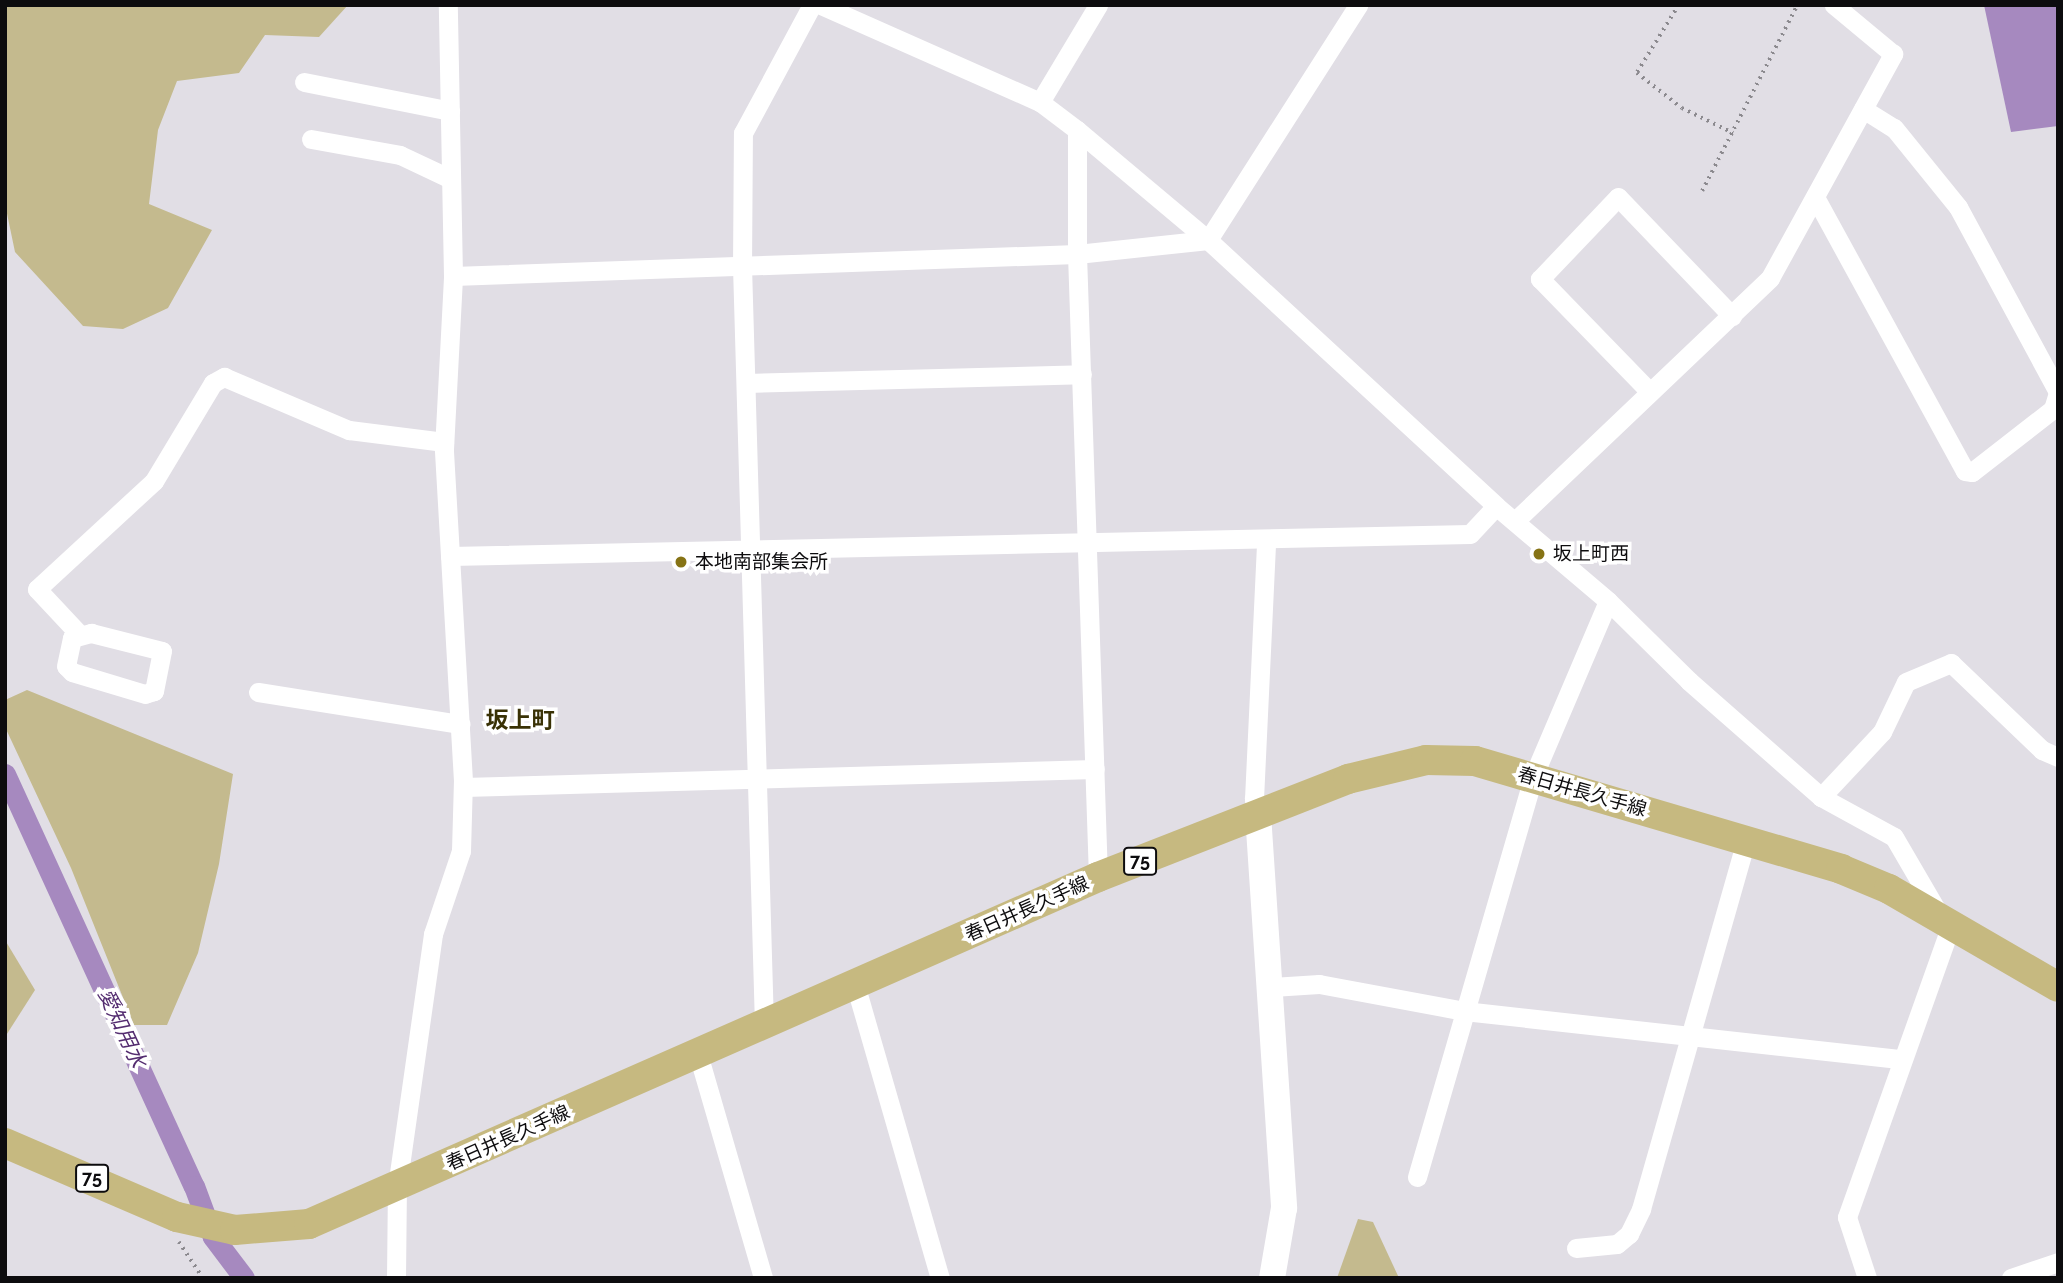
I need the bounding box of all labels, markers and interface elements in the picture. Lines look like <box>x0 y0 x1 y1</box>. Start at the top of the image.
place label: 坂上町西 <box>1553 543 1629 565</box>
marker: 坂上町西 <box>1531 546 1547 562</box>
place label: 本地南部集会所 <box>695 551 828 573</box>
marker: 本地南部集会所 <box>673 554 689 570</box>
district label: 坂上町 <box>486 706 554 734</box>
street label: 春日井長久手線 <box>1515 763 1649 821</box>
road number: 75 <box>1122 846 1158 876</box>
street label: 春日井長久手線 <box>962 872 1092 946</box>
water label: 愛知用水 <box>93 985 151 1071</box>
street label: 春日井長久手線 <box>443 1101 573 1175</box>
road number: 75 <box>74 1163 110 1192</box>

